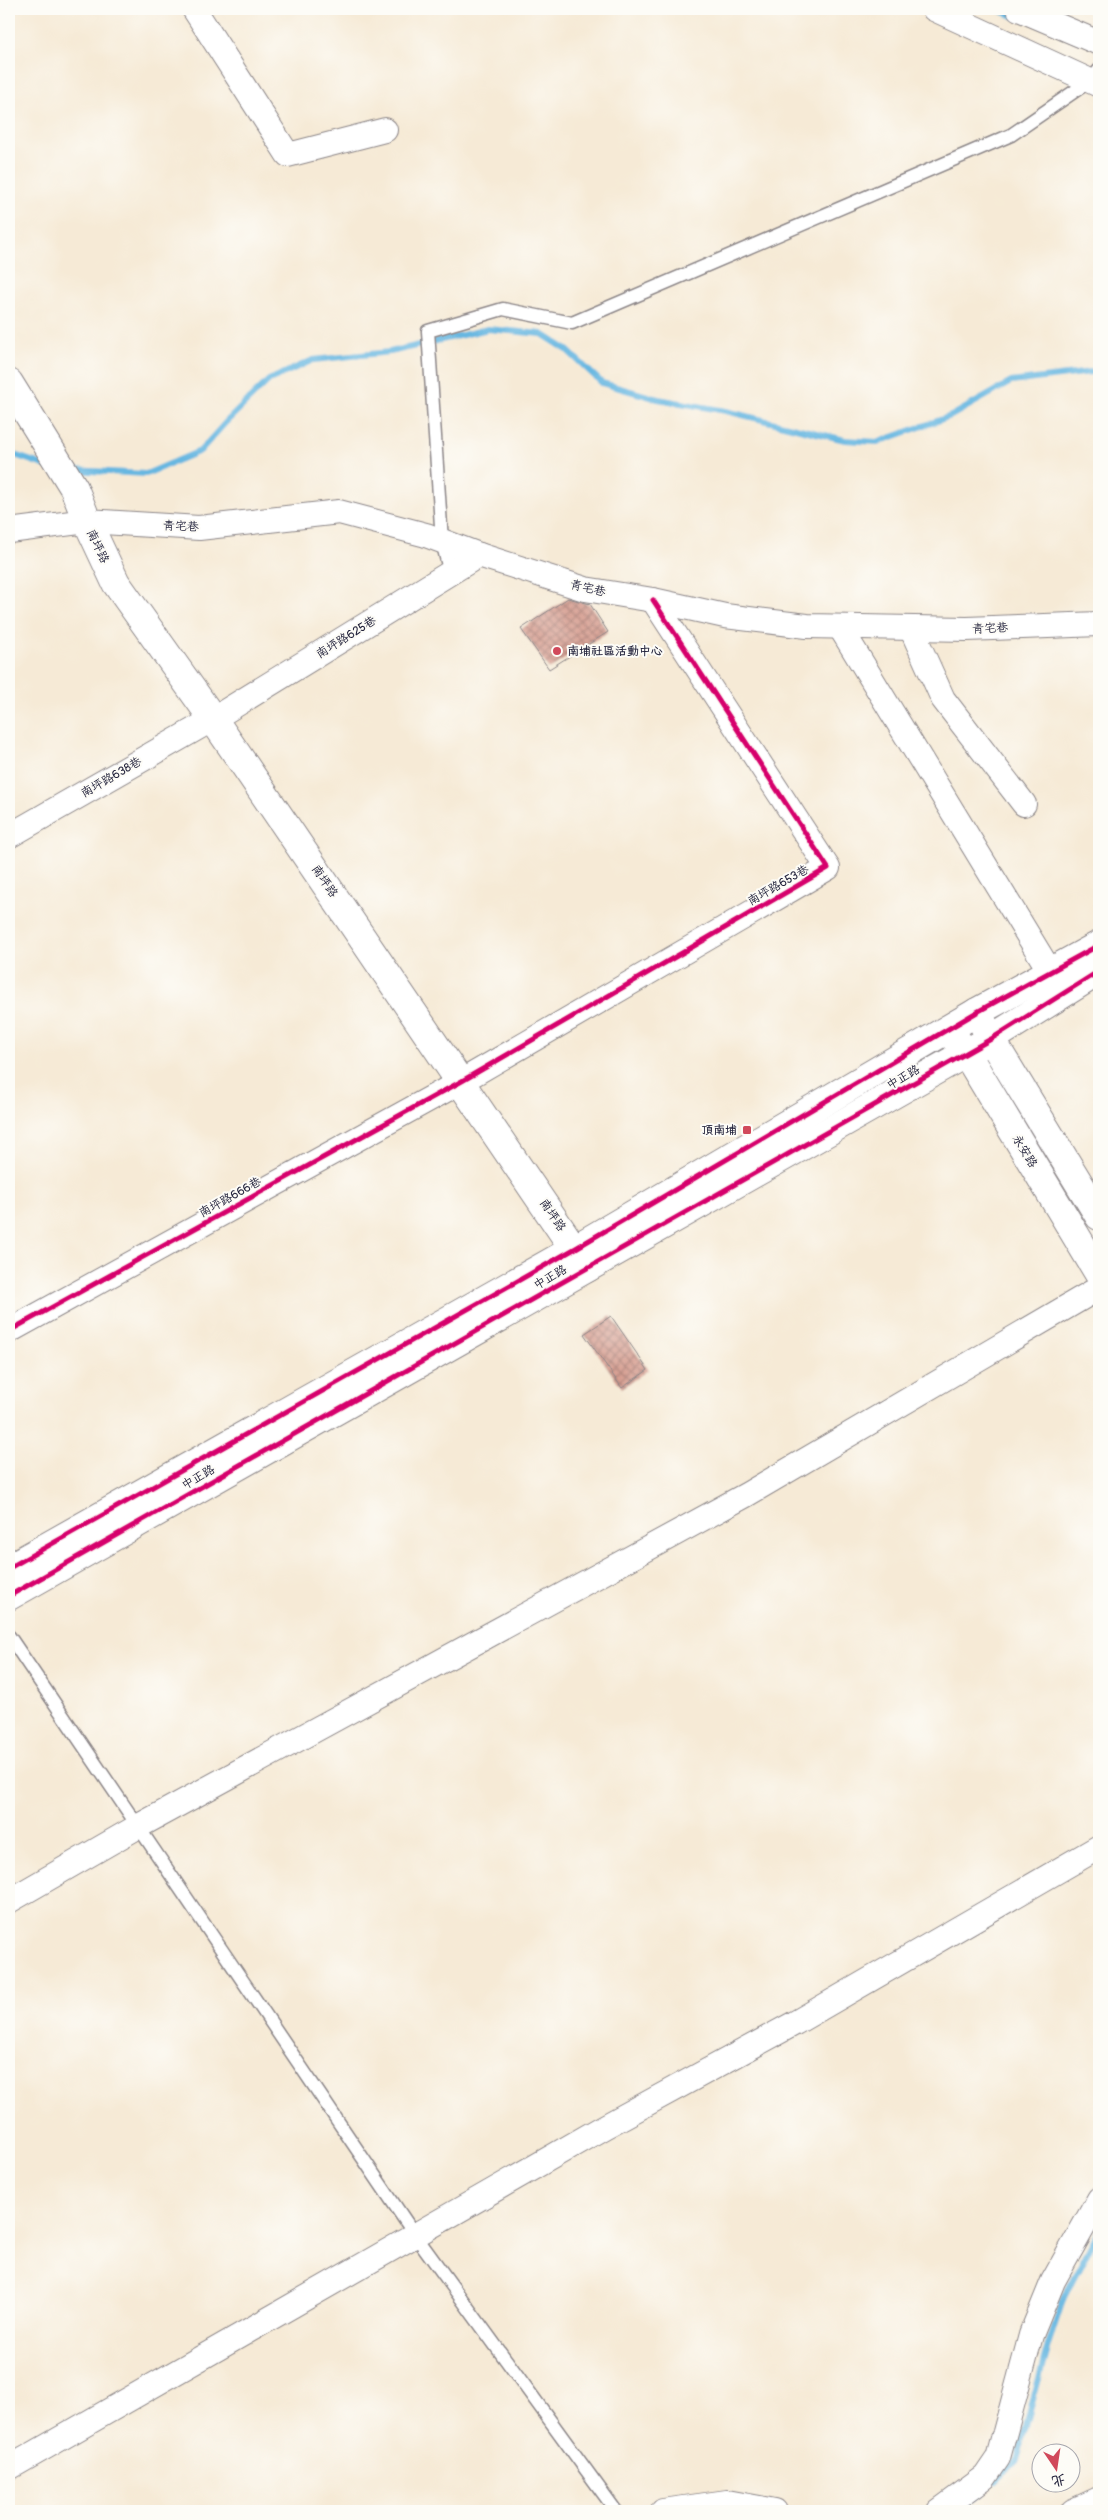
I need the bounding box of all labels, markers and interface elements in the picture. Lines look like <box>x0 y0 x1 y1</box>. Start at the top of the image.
street label: 青宅巷 <box>163 518 199 535</box>
street label: 南坪路 <box>83 527 112 566</box>
street label: 青宅巷 <box>569 577 607 600</box>
street label: 南坪路625巷 <box>313 613 379 662</box>
street label: 青宅巷 <box>972 620 1008 637</box>
place label: 南埔社區活動中心 <box>567 644 663 659</box>
marker: 南埔社區活動中心 <box>551 645 563 657</box>
street label: 南坪路638巷 <box>78 754 144 801</box>
street label: 南坪路 <box>308 862 341 900</box>
street label: 南坪路653巷 <box>745 862 812 909</box>
street label: 中正路 <box>884 1062 923 1093</box>
place label: 頂南埔 <box>701 1123 737 1138</box>
marker: 頂南埔 <box>741 1124 753 1136</box>
street label: 永安路 <box>1009 1132 1040 1171</box>
street label: 南坪路666巷 <box>196 1174 264 1221</box>
street label: 南坪路 <box>536 1196 569 1234</box>
street label: 中正路 <box>531 1262 570 1293</box>
street label: 中正路 <box>179 1462 218 1493</box>
north arrow <box>1030 2442 1080 2492</box>
text: 北 <box>1050 2470 1068 2490</box>

